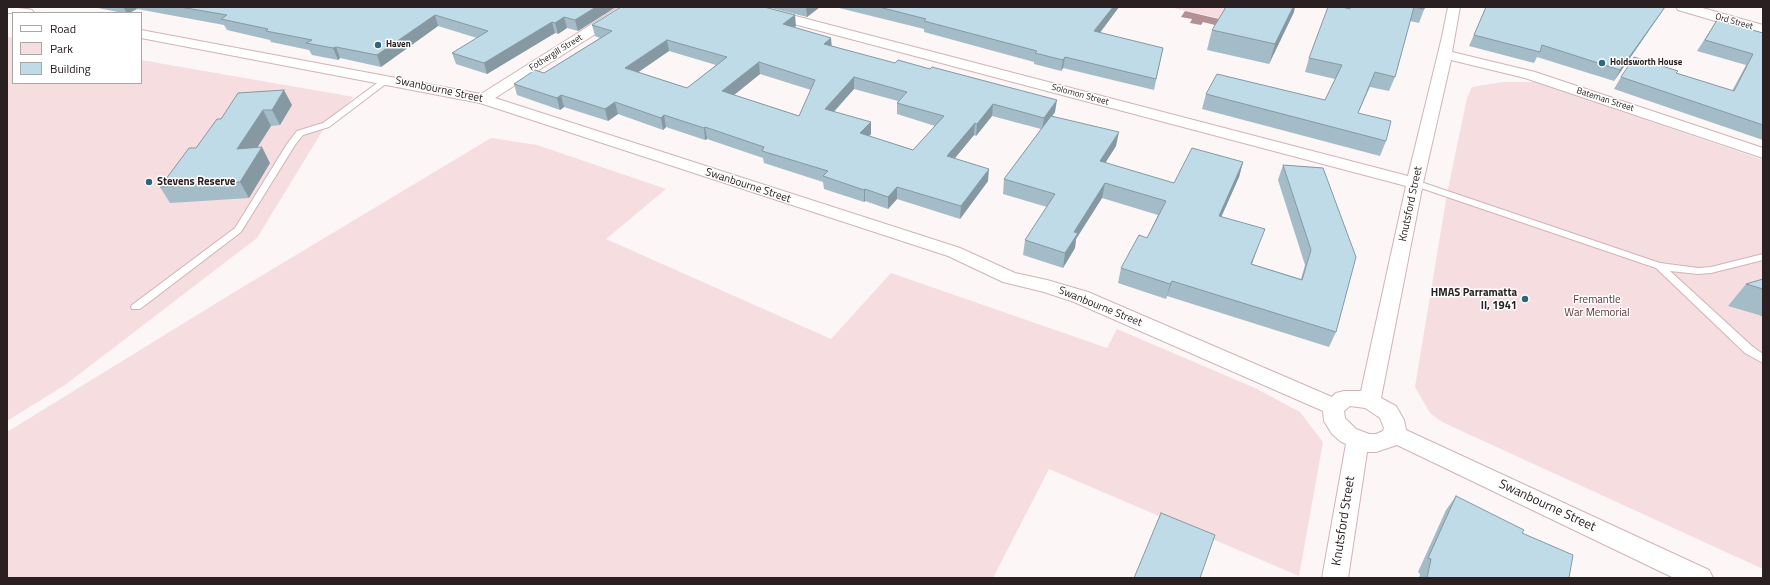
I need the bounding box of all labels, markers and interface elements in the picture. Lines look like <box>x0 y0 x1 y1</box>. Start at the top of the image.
street label: Ord Street <box>1714 11 1754 33</box>
legend <box>12 12 142 84</box>
text: Road <box>50 19 76 38</box>
street label: Fothergill Street <box>527 32 585 74</box>
text: Park <box>50 39 73 58</box>
marker: Haven <box>373 40 383 50</box>
place label: Haven <box>386 40 411 50</box>
marker: Holdsworth House <box>1597 58 1607 68</box>
place label: Holdsworth House <box>1610 58 1682 68</box>
text: Building <box>50 59 91 78</box>
street label: Swanbourne Street <box>394 74 484 106</box>
street label: Solomon Street <box>1050 82 1110 108</box>
street label: Bateman Street <box>1575 86 1635 114</box>
street label: Knutsford Street <box>1397 165 1425 243</box>
street label: Swanbourne Street <box>704 166 792 206</box>
place label: Stevens Reserve <box>157 175 235 189</box>
marker: Stevens Reserve <box>144 177 154 187</box>
street label: Swanbourne Street <box>1056 284 1144 330</box>
place label: HMAS Parramatta II, 1941 <box>1431 286 1517 312</box>
park label: Fremantle War Memorial <box>1564 293 1630 319</box>
marker: HMAS Parramatta II, 1941 <box>1520 294 1530 304</box>
street label: Knutsford Street <box>1329 475 1359 567</box>
street label: Swanbourne Street <box>1496 477 1598 535</box>

